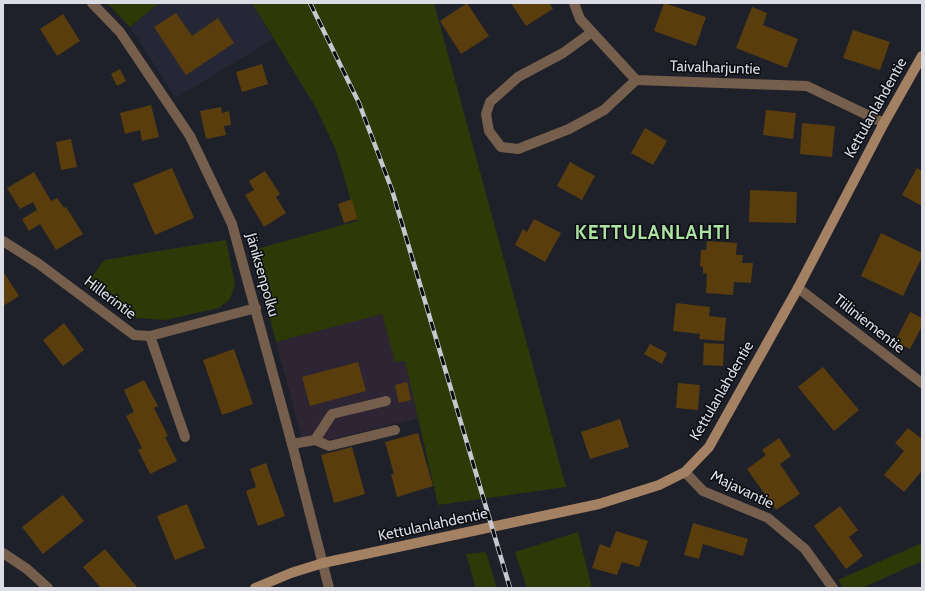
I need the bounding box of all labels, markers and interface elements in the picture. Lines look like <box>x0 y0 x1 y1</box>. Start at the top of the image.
street label: Kettulanlahdentie <box>841 55 911 161</box>
street label: Taivalharjuntie <box>669 57 761 79</box>
district label: KETTULANLAHTI <box>575 222 731 244</box>
street label: Jäniksenpolku <box>241 231 283 319</box>
street label: Hillerintie <box>80 273 140 323</box>
street label: Tiiliniementie <box>830 291 908 357</box>
street label: Kettulanlahdentie <box>686 338 758 444</box>
street label: Majavantie <box>707 467 777 513</box>
street label: Kettulanlahdentie <box>376 505 490 545</box>

